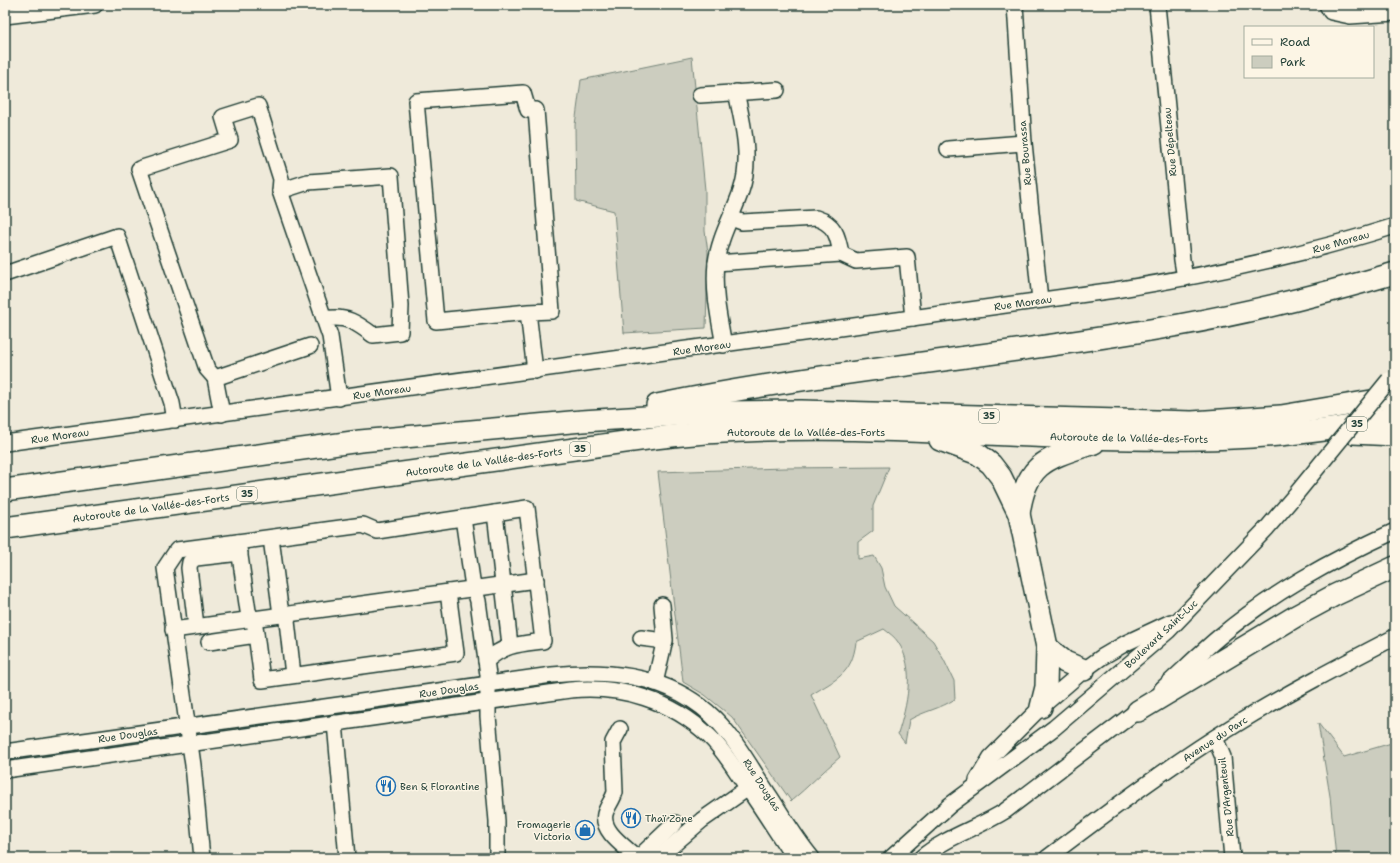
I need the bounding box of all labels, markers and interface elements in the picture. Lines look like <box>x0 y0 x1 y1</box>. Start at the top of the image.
legend <box>1244 26 1374 78</box>
text: Road <box>1280 34 1311 50</box>
text: Park <box>1280 54 1306 70</box>
street label: Rue Dépelteau <box>1160 107 1179 177</box>
street label: Rue Bourassa <box>1016 119 1034 186</box>
street label: Rue Moreau <box>1311 228 1371 256</box>
street label: Rue Moreau <box>993 292 1053 314</box>
street label: Rue Moreau <box>672 337 732 359</box>
street label: Rue Moreau <box>352 381 412 403</box>
road number: 35 <box>979 409 999 423</box>
road number: 35 <box>1347 417 1367 431</box>
street label: Rue Moreau <box>30 425 90 447</box>
street label: Autoroute de la Vallée-des-Forts <box>727 426 885 439</box>
street label: Autoroute de la Vallée-des-Forts <box>1050 430 1208 446</box>
road number: 35 <box>570 442 590 456</box>
street label: Autoroute de la Vallée-des-Forts <box>405 445 563 479</box>
road number: 35 <box>237 487 257 501</box>
street label: Autoroute de la Vallée-des-Forts <box>72 491 230 525</box>
street label: Boulevard Saint-Luc <box>1122 597 1200 671</box>
street label: Rue Douglas <box>418 679 480 701</box>
street label: Avenue du Parc <box>1180 713 1250 765</box>
street label: Rue Douglas <box>97 724 159 746</box>
street label: Rue Douglas <box>740 756 784 814</box>
street label: Rue D'Argenteuil <box>1215 757 1237 837</box>
restaurant icon: Ben & Florantine <box>375 775 397 797</box>
place label: Ben & Florantine <box>400 780 480 793</box>
restaurant icon: Thaï Zone <box>620 807 642 829</box>
place label: Thaï Zone <box>645 812 693 825</box>
place label: Fromagerie Victoria <box>517 818 572 843</box>
shop icon: Fromagerie Victoria <box>574 819 596 841</box>

